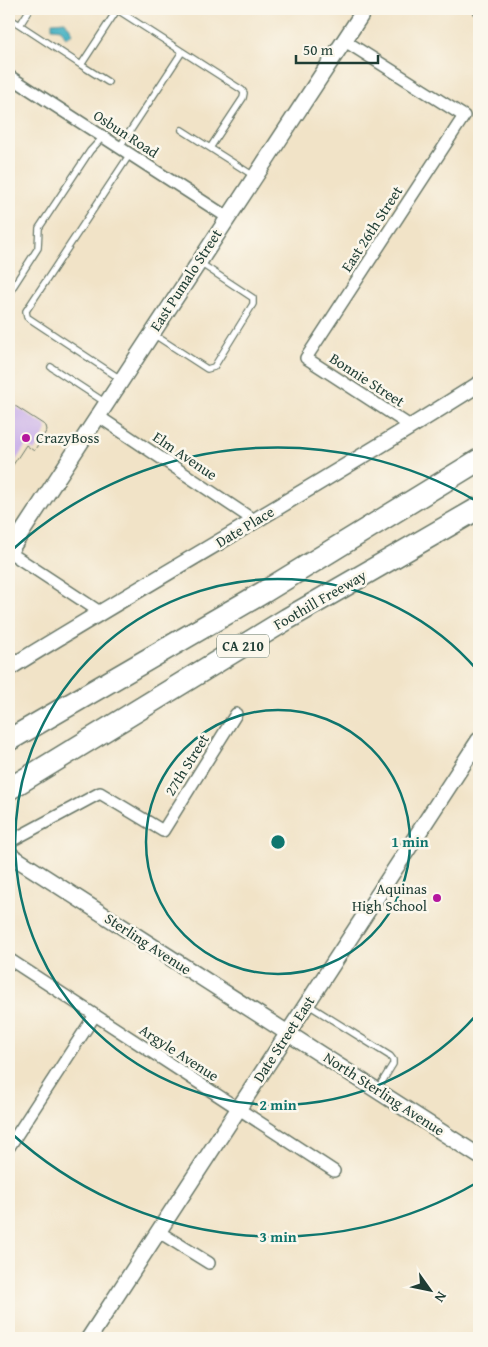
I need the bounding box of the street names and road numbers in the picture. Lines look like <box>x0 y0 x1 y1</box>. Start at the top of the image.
street label: Osbun Road <box>89 105 163 163</box>
street label: East 26th Street <box>336 181 408 276</box>
street label: East Pumalo Street <box>145 224 227 335</box>
street label: Bonnie Street <box>326 347 409 412</box>
street label: Elm Avenue <box>149 426 222 485</box>
street label: Date Place <box>212 501 278 552</box>
street label: Foothill Freeway <box>269 564 371 635</box>
road number: CA 210 <box>217 634 269 658</box>
street label: 27th Street <box>159 729 214 800</box>
street label: Sterling Avenue <box>101 908 196 979</box>
street label: Date Street East <box>248 991 320 1086</box>
street label: Argyle Avenue <box>135 1019 223 1086</box>
street label: North Sterling Avenue <box>320 1047 449 1141</box>

